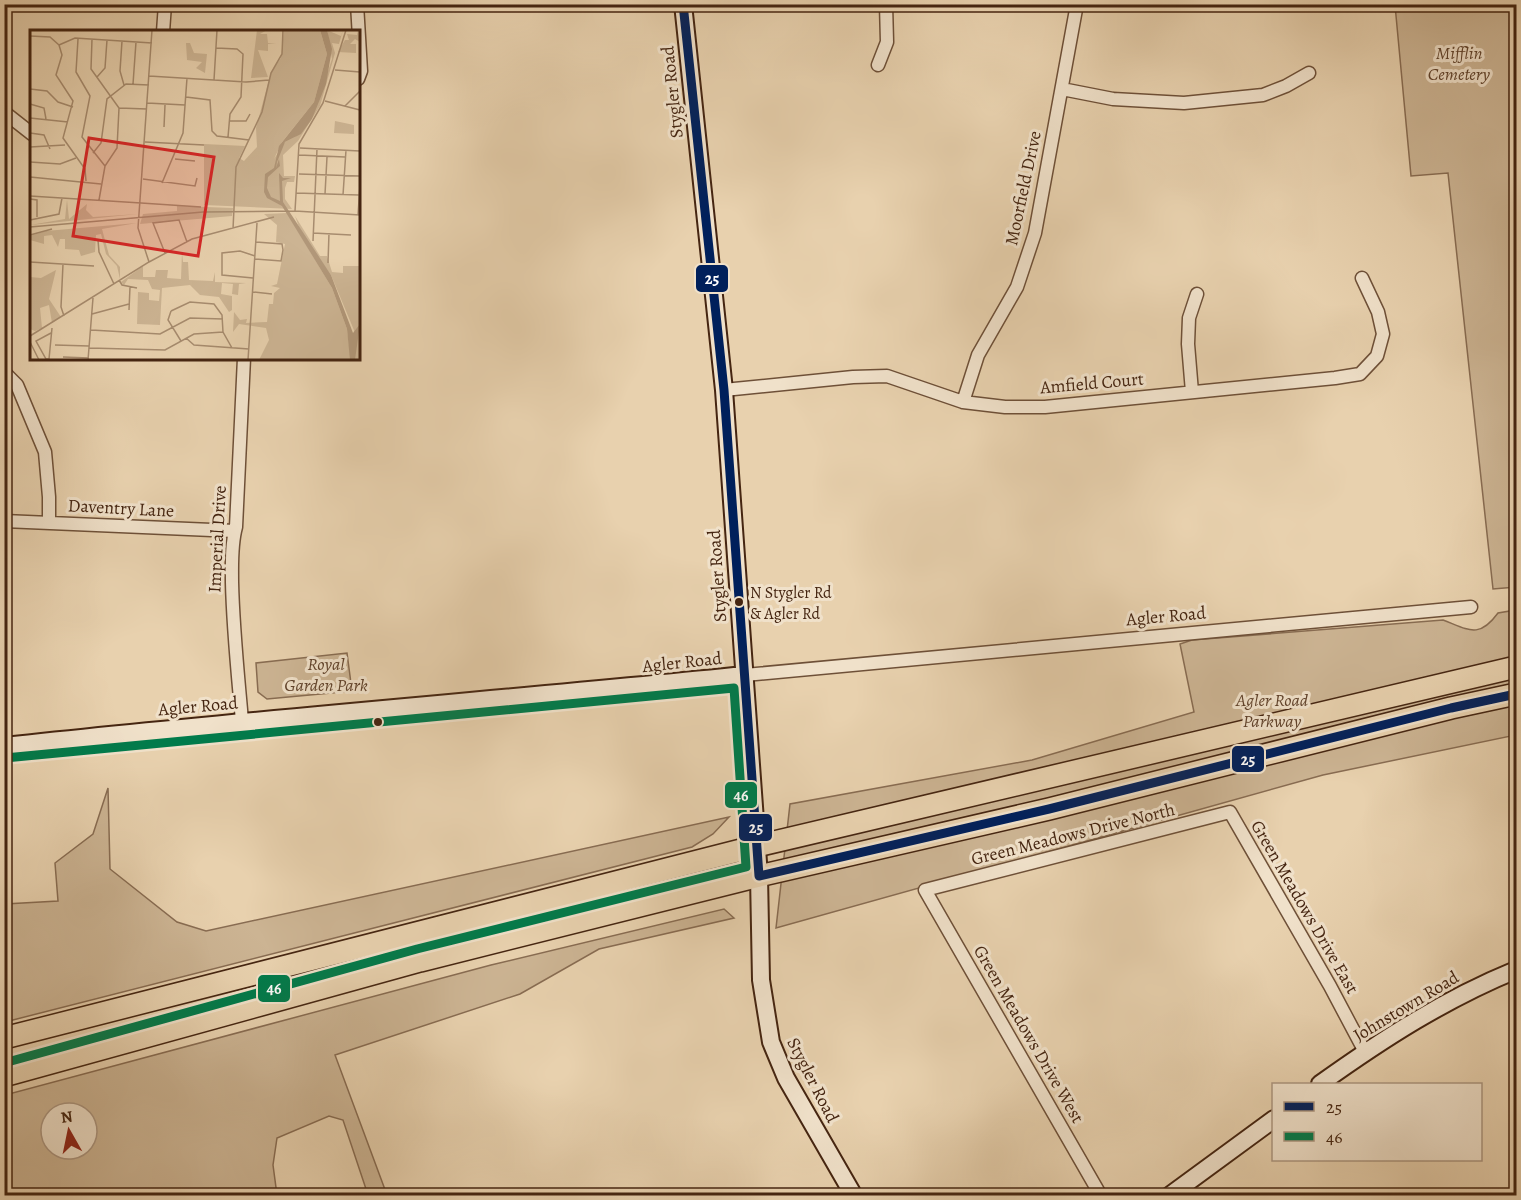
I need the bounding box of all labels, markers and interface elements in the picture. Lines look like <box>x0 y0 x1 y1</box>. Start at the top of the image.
inset map <box>30 30 360 360</box>
park label: Mifflin Cemetery <box>1428 41 1490 86</box>
street label: Stygler Road <box>655 44 689 139</box>
street label: Moorfield Drive <box>999 129 1047 247</box>
line badge: 25 <box>695 264 729 293</box>
text: 25 <box>705 268 719 290</box>
street label: Amfield Court <box>1038 367 1145 400</box>
street label: Imperial Drive <box>202 485 232 593</box>
street label: Daventry Lane <box>67 493 175 523</box>
street label: Stygler Road <box>702 529 732 623</box>
place label: N Stygler Rd & Agler Rd <box>750 582 832 625</box>
marker: N Stygler Rd & Agler Rd <box>733 596 745 608</box>
street label: Agler Road <box>1124 601 1207 632</box>
street label: Agler Road <box>640 646 723 678</box>
park label: Royal Garden Park <box>284 652 368 697</box>
park label: Agler Road Parkway <box>1235 688 1309 733</box>
street label: Agler Road <box>156 691 239 722</box>
unlabelled marker <box>372 716 384 728</box>
line badge: 25 <box>1231 745 1265 773</box>
text: 25 <box>1241 749 1255 771</box>
line badge: 46 <box>724 781 758 809</box>
text: 46 <box>734 785 749 807</box>
street label: Green Meadows Drive North <box>969 797 1178 871</box>
line badge: 25 <box>738 813 773 842</box>
street label: Green Meadows Drive East <box>1245 816 1365 998</box>
text: 25 <box>749 817 763 839</box>
street label: Green Meadows Drive West <box>968 941 1090 1127</box>
street label: Johnstown Road <box>1349 965 1463 1047</box>
line badge: 46 <box>257 974 291 1003</box>
text: 46 <box>267 978 282 1000</box>
street label: Stygler Road <box>781 1033 845 1127</box>
legend <box>1272 1083 1482 1161</box>
text: 25 <box>1326 1095 1342 1119</box>
north arrow <box>39 1101 99 1161</box>
text: N <box>59 1105 75 1129</box>
text: 46 <box>1326 1125 1342 1149</box>

